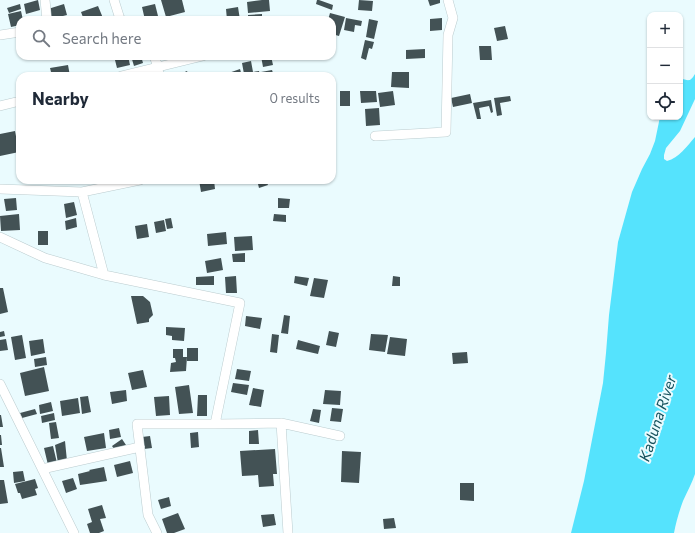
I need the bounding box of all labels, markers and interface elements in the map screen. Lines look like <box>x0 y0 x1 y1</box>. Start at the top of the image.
map controls <box>647 12 683 120</box>
button: + <box>647 12 683 48</box>
search box <box>16 16 336 60</box>
icon: search <box>30 27 52 49</box>
text: Search here <box>62 29 141 47</box>
button: − <box>647 48 683 84</box>
button: locate <box>647 84 683 120</box>
text: Nearby <box>32 88 89 109</box>
text: 0 results <box>269 90 320 106</box>
water label: Kaduna River <box>635 372 680 463</box>

